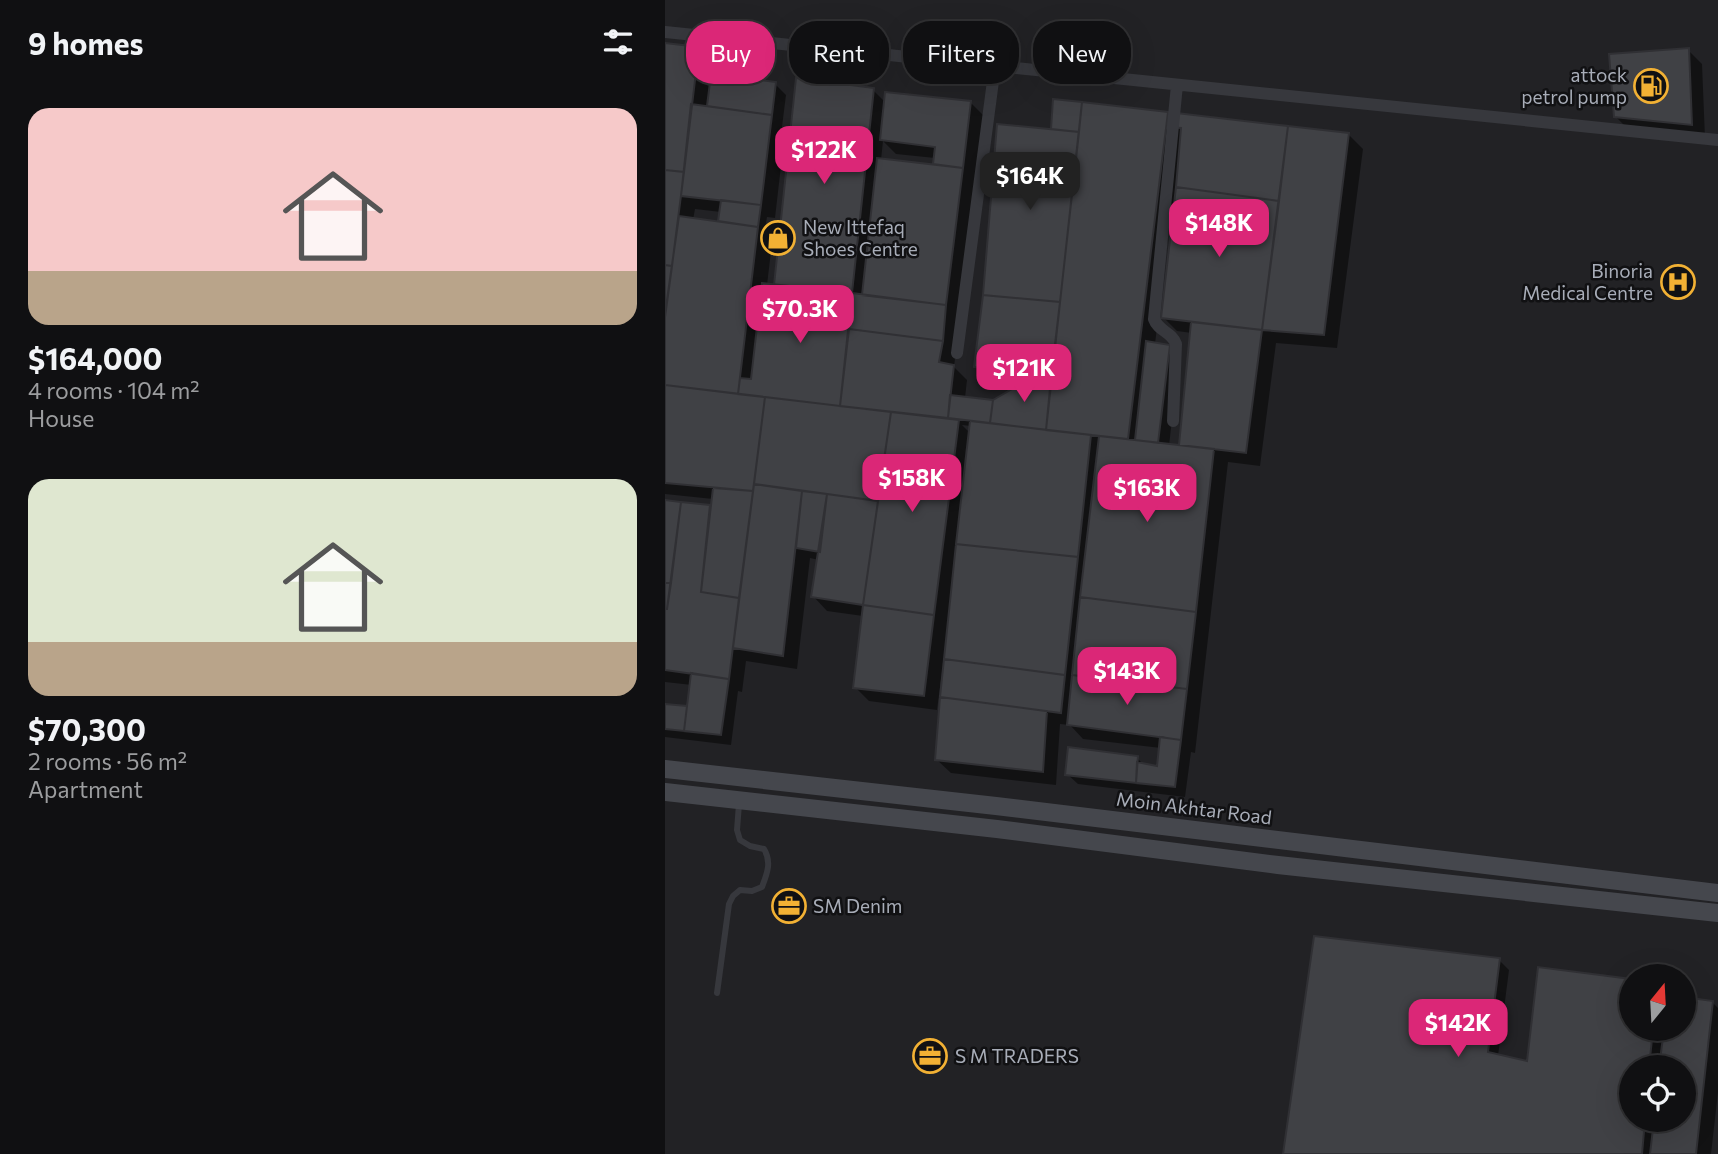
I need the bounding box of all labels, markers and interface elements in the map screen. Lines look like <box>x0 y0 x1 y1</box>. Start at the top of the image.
chip: Buy <box>686 21 775 84</box>
chip: Rent <box>789 21 889 84</box>
chip: Filters <box>903 21 1019 84</box>
chip: New <box>1033 21 1131 84</box>
icon: filters <box>599 23 637 61</box>
text: 9 homes <box>28 24 143 61</box>
place label: attock petrol pump <box>1521 63 1627 108</box>
fuel station icon: attock petrol pump <box>1632 67 1670 105</box>
pin: $122K <box>775 127 873 186</box>
text: $122K <box>791 135 857 163</box>
pin: $164K <box>981 152 1079 212</box>
icon: home <box>270 153 396 279</box>
text: $164K <box>996 161 1064 189</box>
pin: $148K <box>1170 200 1268 259</box>
text: $148K <box>1185 208 1253 236</box>
place label: New Ittefaq Shoes Centre <box>803 215 918 260</box>
shop icon: New Ittefaq Shoes Centre <box>759 219 797 257</box>
place label: Binoria Medical Centre <box>1522 259 1653 304</box>
hospital icon: Binoria Medical Centre <box>1659 263 1697 301</box>
pin: $70.3K <box>743 286 857 345</box>
text: $70.3K <box>762 294 838 322</box>
text: $164,000 <box>28 339 163 376</box>
pin: $121K <box>975 344 1073 404</box>
text: $121K <box>992 353 1056 381</box>
text: 4 rooms · 104 m² <box>28 376 200 404</box>
text: House <box>28 404 94 432</box>
pin: $158K <box>863 454 961 514</box>
text: $158K <box>878 463 946 491</box>
pin: $163K <box>1098 464 1196 524</box>
text: $163K <box>1113 473 1181 501</box>
icon: home <box>270 524 396 650</box>
pin: $143K <box>1078 648 1176 707</box>
text: $143K <box>1093 656 1161 684</box>
text: $70,300 <box>28 710 146 747</box>
text: 2 rooms · 56 m² <box>28 747 187 775</box>
text: Apartment <box>28 775 143 803</box>
street label: Moin Akhtar Road <box>1115 787 1273 828</box>
office icon: SM Denim <box>770 887 808 925</box>
place label: SM Denim <box>813 894 902 917</box>
north arrow <box>1619 964 1696 1041</box>
map controls <box>1619 964 1696 1132</box>
pin: $142K <box>1409 1000 1507 1059</box>
text: $142K <box>1425 1008 1491 1036</box>
office icon: S M TRADERS <box>911 1037 949 1075</box>
place label: S M TRADERS <box>955 1044 1079 1067</box>
button: locate <box>1619 1055 1696 1132</box>

